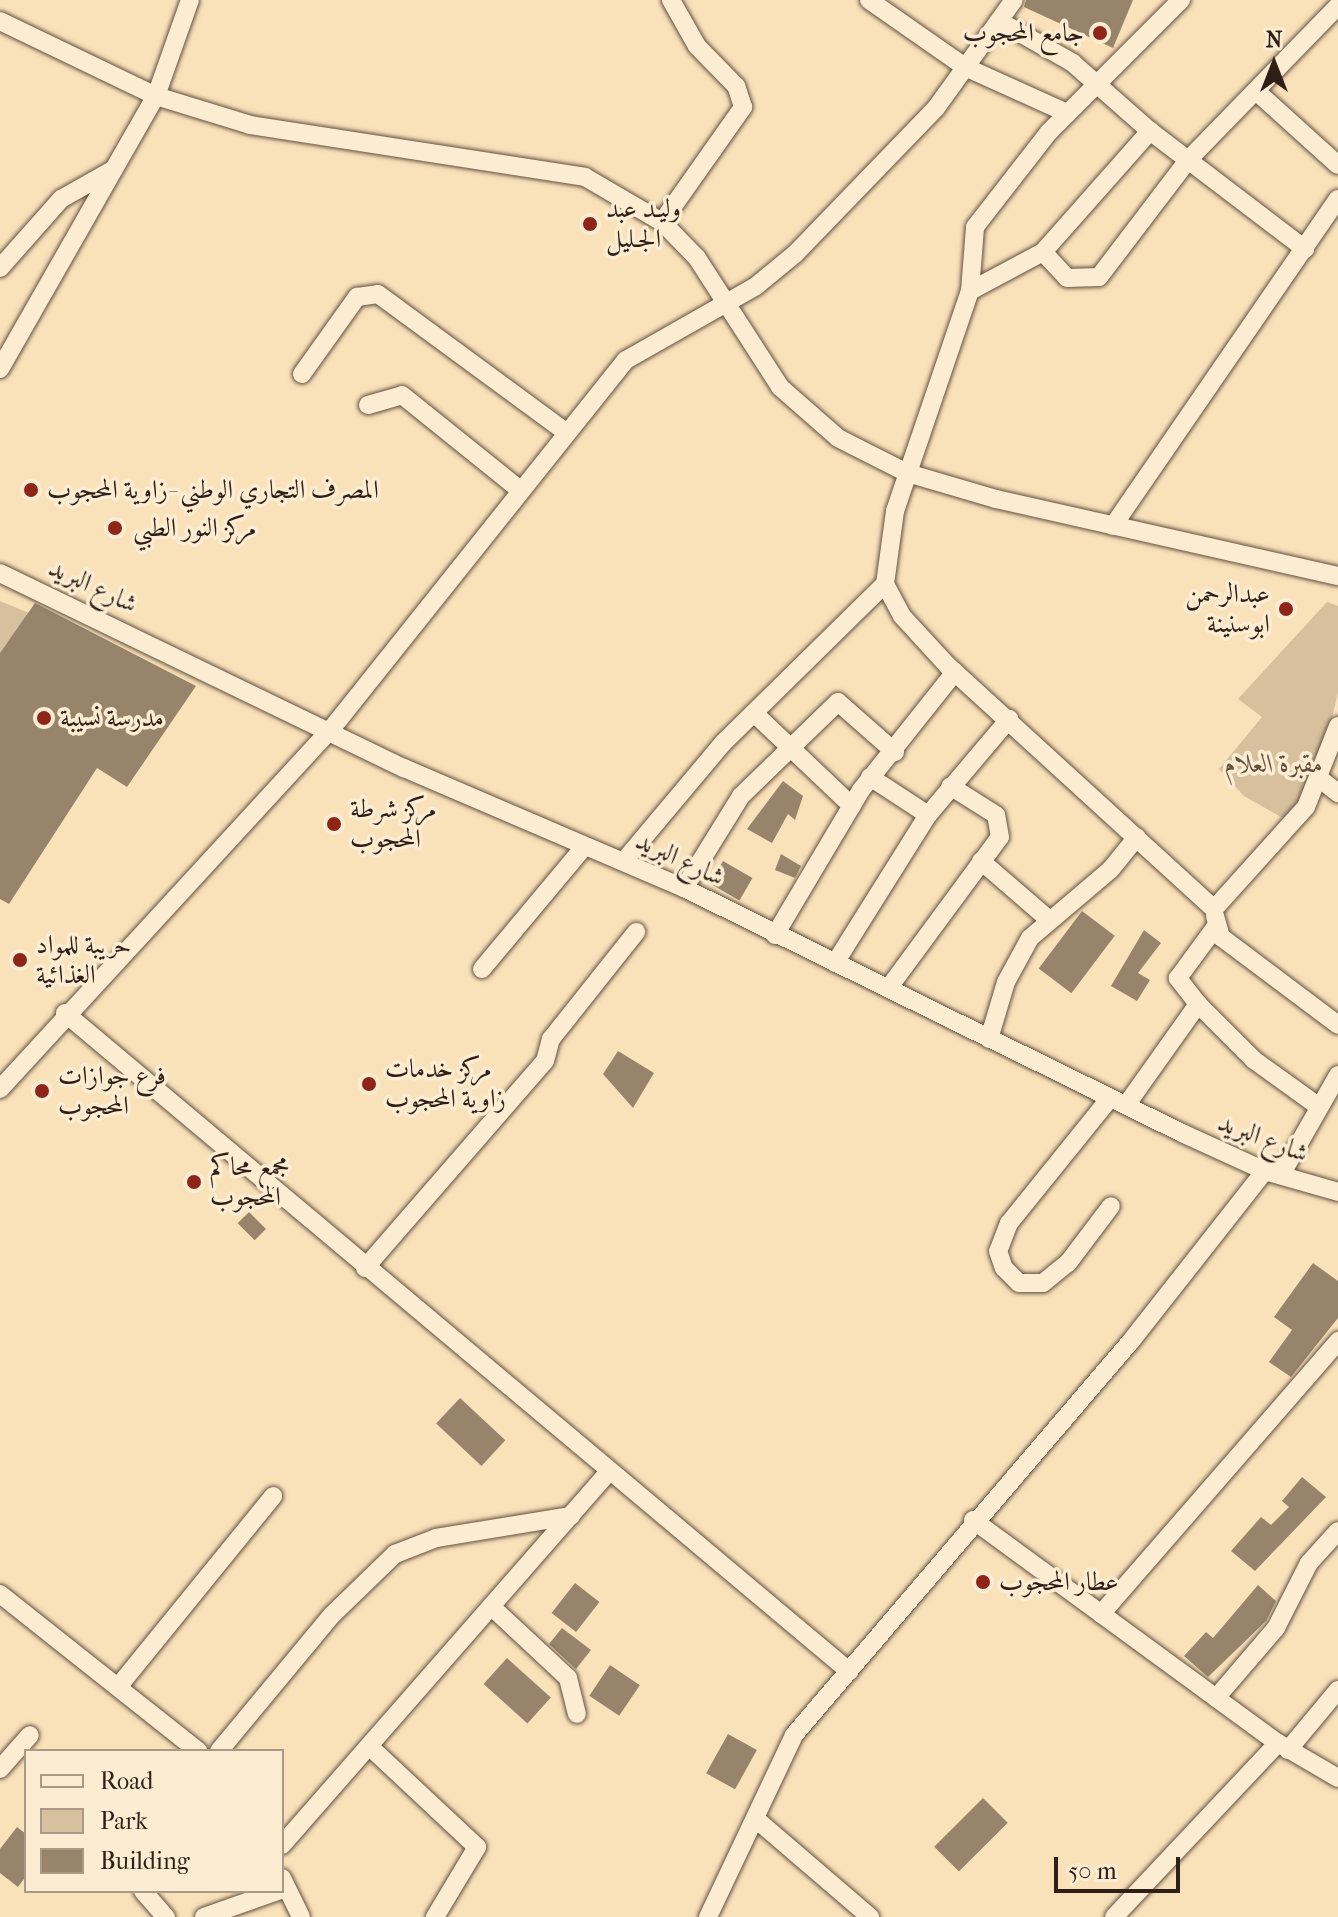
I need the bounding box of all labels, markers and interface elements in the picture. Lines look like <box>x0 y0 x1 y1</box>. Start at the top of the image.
place label: جامع المحجوب <box>963 17 1084 49</box>
marker: جامع المحجوب <box>1091 24 1109 42</box>
north arrow <box>1234 24 1314 104</box>
text: N <box>1266 27 1282 53</box>
place label: وليـد عبد الجـليل <box>606 193 681 254</box>
marker: وليـد عبد الجـليل <box>581 215 599 233</box>
place label: المصرف التجاري الوطني -زاوية المحجوب <box>47 474 379 506</box>
marker: المصرف التجاري الوطني -زاوية المحجوب <box>22 481 40 499</box>
place label: مركز النور الطبي <box>133 512 257 544</box>
marker: مركز النور الطبي <box>104 517 126 539</box>
street label: شارع البريد <box>44 552 142 620</box>
place label: عبدالرحمن ابوسنينة <box>1185 578 1270 640</box>
marker: عبدالرحمن ابوسنينة <box>1277 600 1295 618</box>
place label: مدرسة نسيبة <box>60 702 164 734</box>
marker: مدرسة نسيبة <box>35 709 53 727</box>
park label: مقبرة العلام <box>1225 748 1323 780</box>
place label: مركز شرطة المحجوب <box>350 793 437 854</box>
marker: مركز شرطة المحجوب <box>325 815 343 833</box>
street label: شارع البريد <box>631 825 729 893</box>
place label: حريبة للمواد الغذائية <box>36 929 131 990</box>
marker: حريبة للمواد الغذائية <box>11 951 29 969</box>
place label: مركز خدمات زاوية المحجوب <box>385 1053 506 1114</box>
place label: فرع جوازات المحجوب <box>58 1060 166 1122</box>
marker: مركز خدمات زاوية المحجوب <box>360 1075 378 1093</box>
marker: فرع جوازات المحجوب <box>33 1082 51 1100</box>
street label: شارع البريد <box>1213 1107 1313 1169</box>
place label: مجمع محاكم المحجوب <box>210 1151 289 1212</box>
marker: مجمع محاكم المحجوب <box>185 1173 203 1191</box>
place label: عطار المحجوب <box>999 1566 1119 1598</box>
marker: عطار المحجوب <box>974 1573 992 1591</box>
legend <box>24 1749 284 1893</box>
text: Road <box>100 1767 153 1795</box>
text: Park <box>100 1807 148 1835</box>
scale bar <box>1058 1841 1184 1891</box>
text: Building <box>100 1847 190 1875</box>
text: 50 m <box>1068 1857 1117 1885</box>

